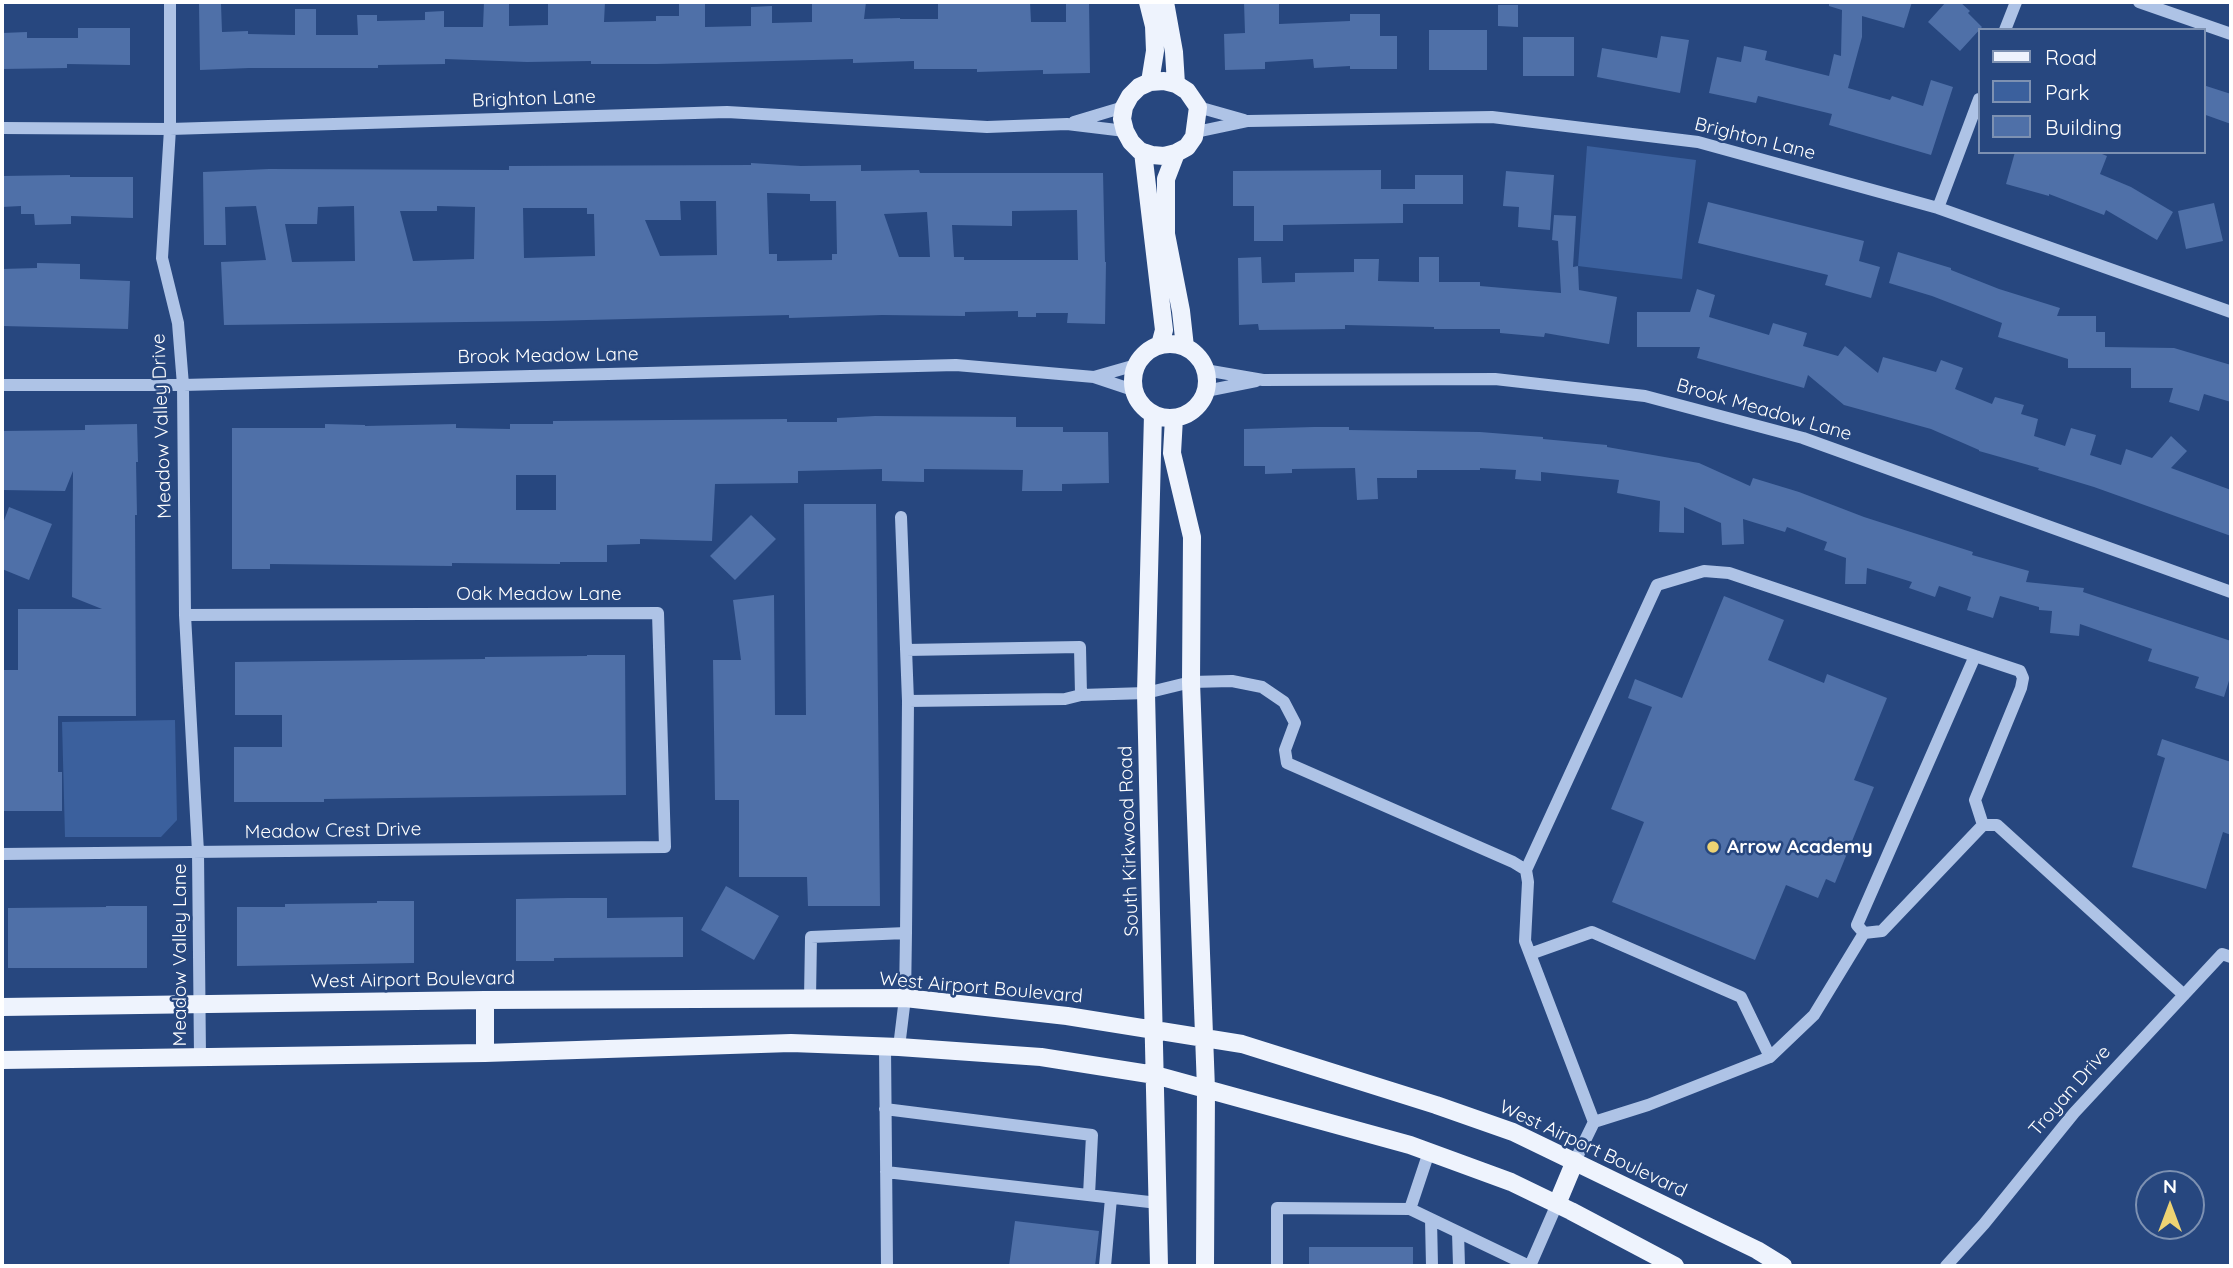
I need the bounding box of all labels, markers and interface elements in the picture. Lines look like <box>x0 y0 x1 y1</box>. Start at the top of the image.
legend <box>1978 28 2205 154</box>
text: Road <box>2045 44 2097 70</box>
text: Park <box>2045 79 2089 105</box>
street label: Brighton Lane <box>472 85 596 113</box>
street label: Brighton Lane <box>1692 113 1818 165</box>
text: Building <box>2045 114 2122 140</box>
street label: Meadow Valley Drive <box>147 333 177 519</box>
street label: Brook Meadow Lane <box>457 343 639 369</box>
street label: Brook Meadow Lane <box>1674 374 1854 446</box>
street label: Oak Meadow Lane <box>456 583 622 605</box>
street label: South Kirkwood Road <box>1114 745 1144 937</box>
street label: Meadow Crest Drive <box>244 818 422 844</box>
place label: Arrow Academy <box>1727 836 1873 858</box>
marker: Arrow Academy <box>1705 839 1721 855</box>
street label: Meadow Valley Lane <box>169 864 191 1046</box>
street label: West Airport Boulevard <box>311 967 515 993</box>
street label: West Airport Boulevard <box>878 968 1084 1008</box>
street label: Troyan Drive <box>2024 1041 2116 1141</box>
street label: West Airport Boulevard <box>1496 1095 1690 1203</box>
north arrow <box>2135 1170 2205 1240</box>
text: N <box>2163 1174 2177 1198</box>

